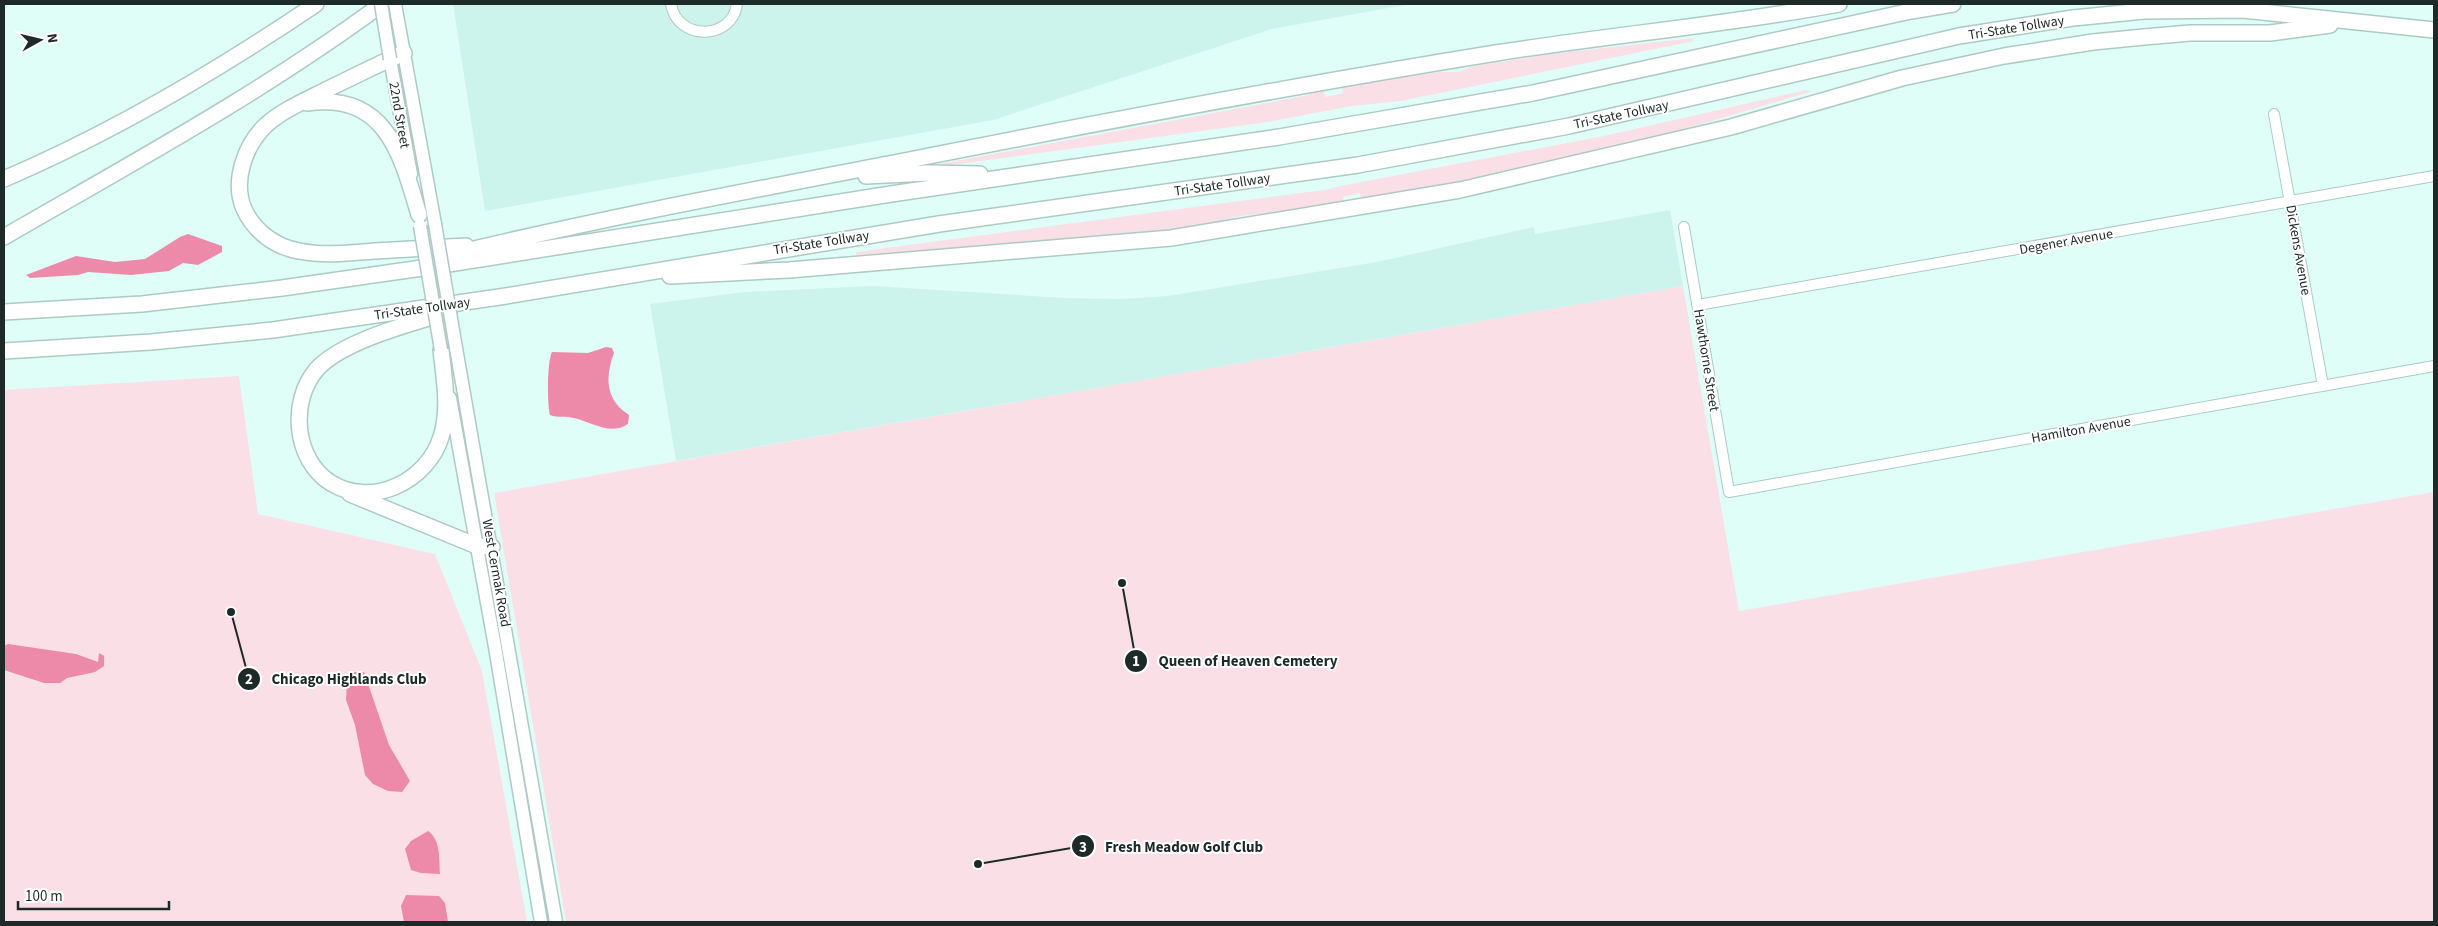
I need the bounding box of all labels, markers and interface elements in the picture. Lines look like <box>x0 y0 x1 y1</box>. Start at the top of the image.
street label: Tri-State Tollway <box>1967 10 2066 45</box>
north arrow <box>15 15 65 65</box>
text: N <box>41 32 62 44</box>
street label: 22nd Street <box>383 80 415 150</box>
street label: Tri-State Tollway <box>1572 95 1671 135</box>
street label: Tri-State Tollway <box>1173 168 1272 202</box>
street label: Dickens Avenue <box>2280 203 2316 297</box>
street label: Degener Avenue <box>2018 224 2115 260</box>
street label: Tri-State Tollway <box>772 225 871 260</box>
street label: Tri-State Tollway <box>373 292 472 326</box>
street label: Hawthorne Street <box>1688 307 1724 413</box>
street label: Hamilton Avenue <box>2030 411 2132 449</box>
street label: West Cermak Road <box>477 518 515 629</box>
callout: Queen of Heaven Cemetery <box>1124 646 1348 676</box>
text: 1 <box>1132 651 1140 672</box>
text: Queen of Heaven Cemetery <box>1158 651 1338 672</box>
callout: Chicago Highlands Club <box>236 664 437 694</box>
text: 2 <box>245 669 253 690</box>
text: Chicago Highlands Club <box>271 669 427 690</box>
callout: Fresh Meadow Golf Club <box>1070 831 1273 861</box>
text: 3 <box>1079 837 1087 858</box>
text: Fresh Meadow Golf Club <box>1105 837 1263 858</box>
scale bar <box>18 878 169 910</box>
text: 100 m <box>25 886 63 907</box>

